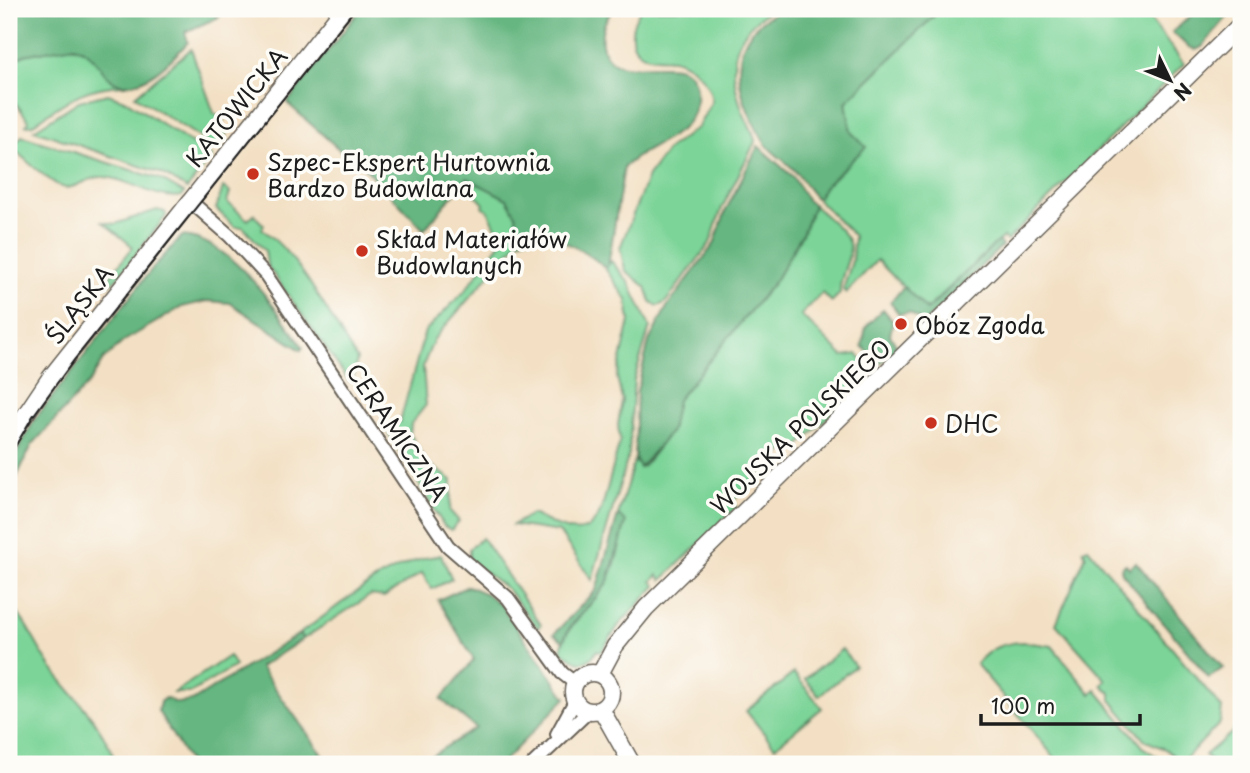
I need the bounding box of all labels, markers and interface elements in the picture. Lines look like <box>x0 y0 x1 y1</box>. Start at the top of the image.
street label: KATOWICKA <box>177 40 295 174</box>
north arrow <box>1134 46 1204 116</box>
text: N <box>1168 77 1199 107</box>
place label: Szpec-Ekspert Hurtownia Bardzo Budowlana <box>267 144 550 205</box>
marker: Szpec-Ekspert Hurtownia Bardzo Budowlana <box>245 166 261 182</box>
place label: Skład Materiałów Budowlanych <box>376 221 567 282</box>
marker: Skład Materiałów Budowlanych <box>354 243 370 259</box>
street label: ŚLĄSKA <box>37 257 121 351</box>
place label: Obóz Zgoda <box>915 307 1045 342</box>
marker: Obóz Zgoda <box>893 316 909 332</box>
street label: WOJSKA POLSKIEGO <box>702 330 898 522</box>
street label: CERAMICZNA <box>339 356 457 508</box>
place label: DHC <box>945 406 999 441</box>
marker: DHC <box>923 415 939 431</box>
scale bar <box>981 682 1140 726</box>
text: 100 m <box>991 689 1055 721</box>

